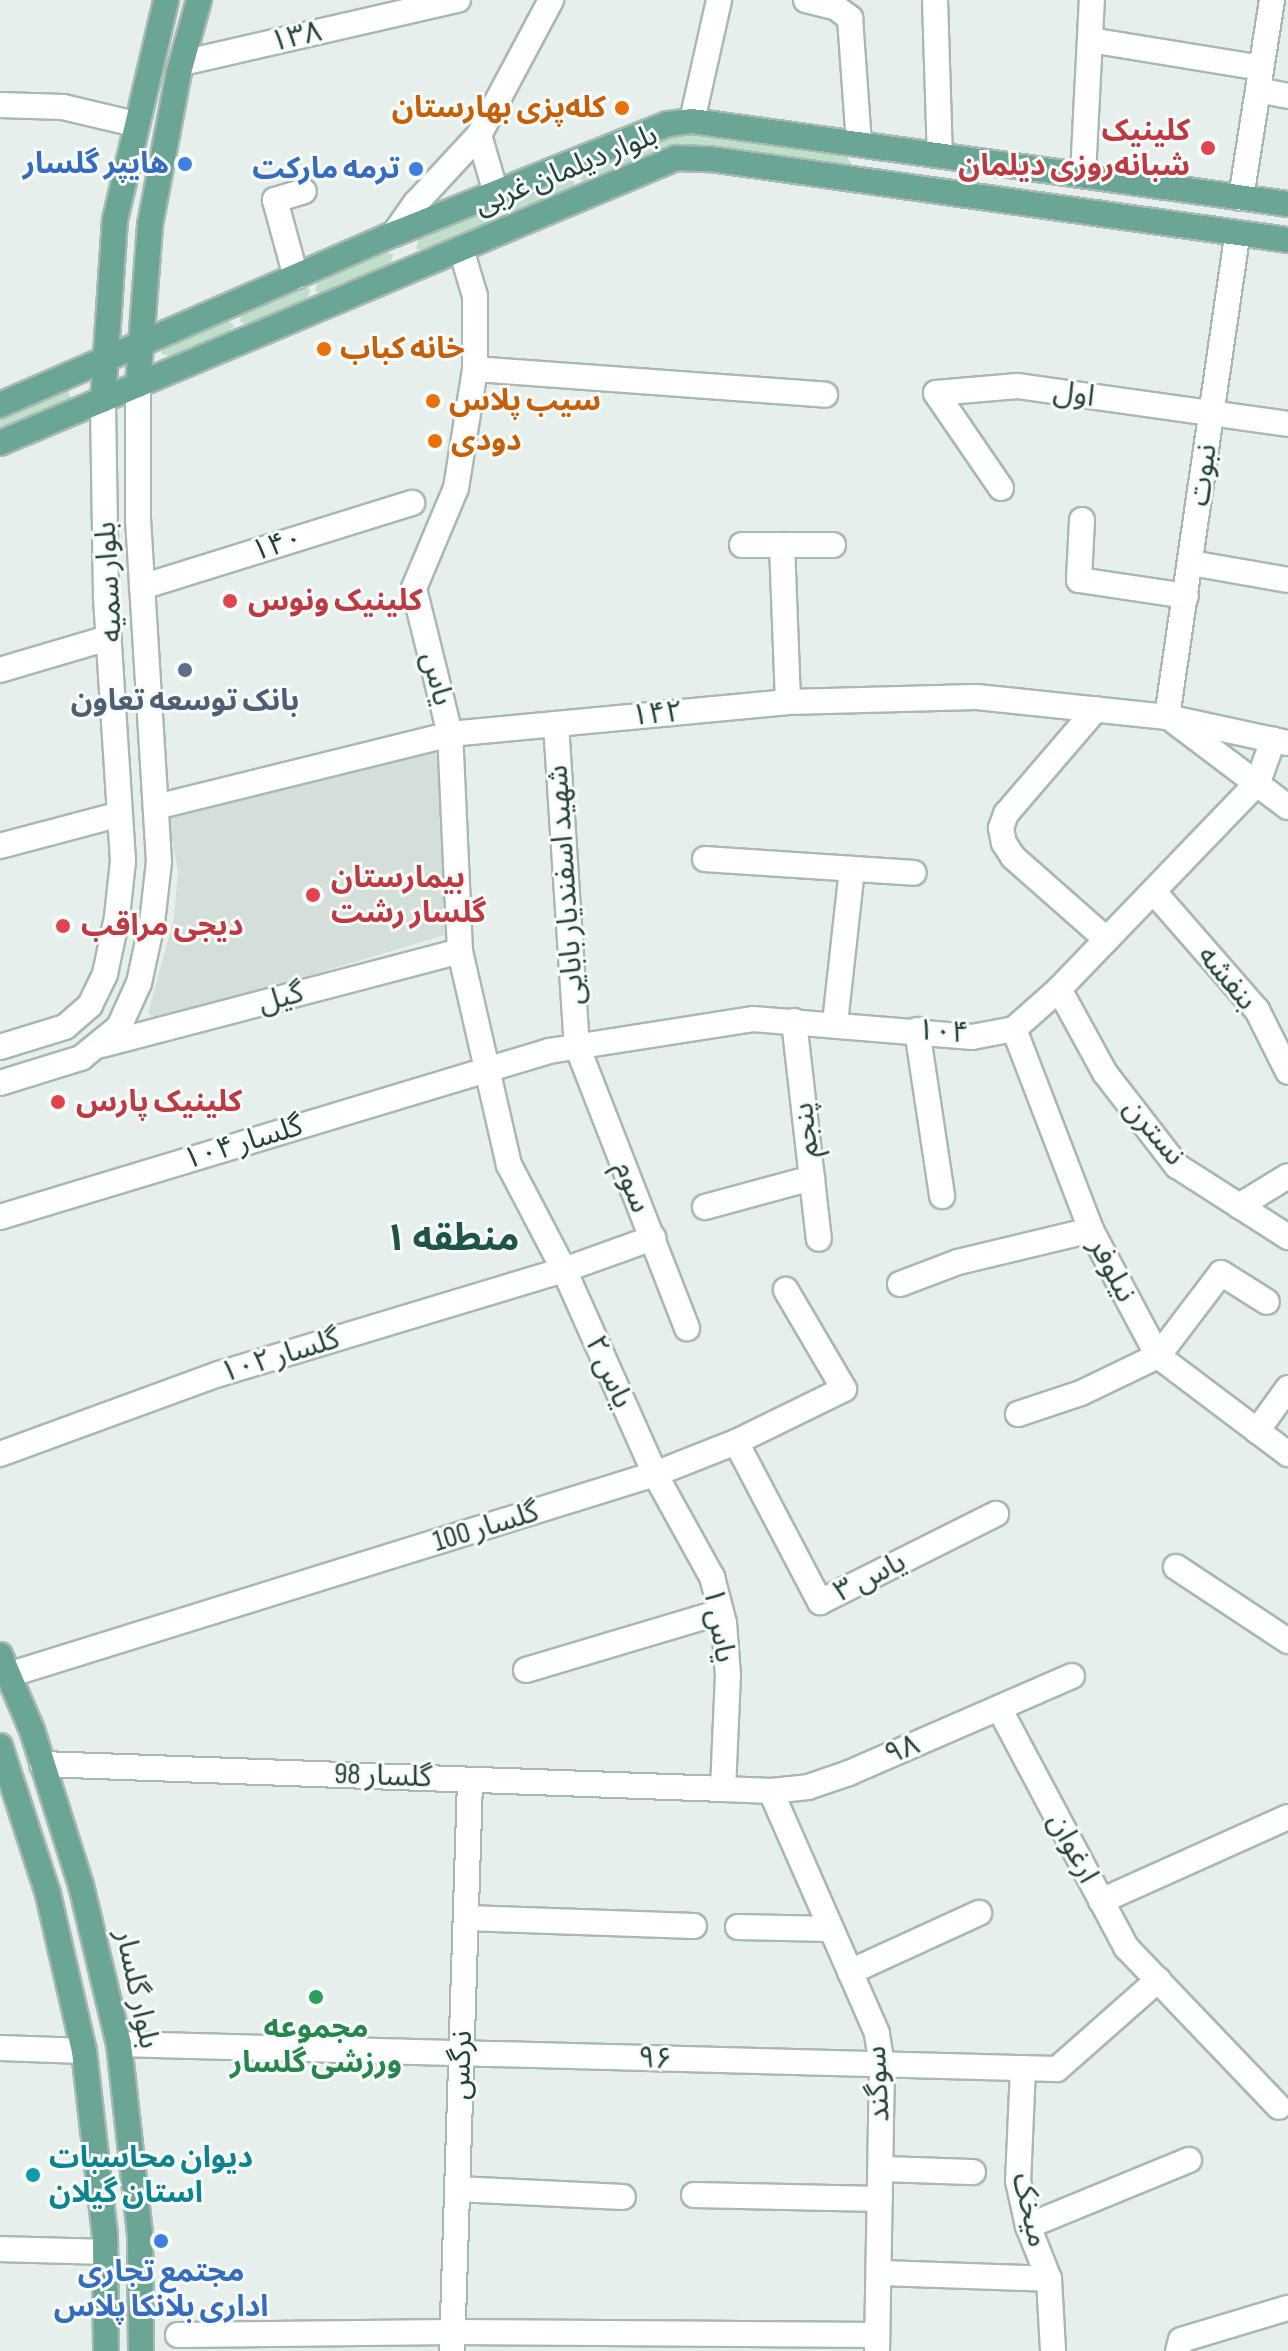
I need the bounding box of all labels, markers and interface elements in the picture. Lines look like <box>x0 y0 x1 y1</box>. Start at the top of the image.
street label: ۱۳۸ <box>267 14 325 60</box>
place label: کله‌پزی بهارستان <box>392 90 606 126</box>
marker: کله‌پزی بهارستان <box>613 99 631 117</box>
place label: کلینیک شبانه‌روزی دیلمان <box>958 113 1190 184</box>
street label: بلوار دیلمان غربی <box>469 117 663 223</box>
marker: کلینیک شبانه‌روزی دیلمان <box>1197 137 1219 159</box>
place label: هایپر گلسار <box>23 146 169 182</box>
place label: ترمه مارکت <box>252 151 400 187</box>
marker: هایپر گلسار <box>176 155 194 173</box>
marker: ترمه مارکت <box>407 160 425 178</box>
place label: خانه کباب <box>340 331 465 367</box>
marker: خانه کباب <box>315 340 333 358</box>
street label: اول <box>1051 373 1097 415</box>
place label: سیب پلاس <box>449 383 601 419</box>
marker: سیب پلاس <box>424 392 442 410</box>
place label: دودی <box>451 423 522 459</box>
marker: دودی <box>426 432 444 450</box>
street label: نبوت <box>1181 442 1225 508</box>
street label: ۱۴۰ <box>247 520 307 570</box>
street label: بلوار سمیه <box>88 521 130 643</box>
place label: کلینیک ونوس <box>248 583 423 619</box>
marker: کلینیک ونوس <box>219 590 241 612</box>
street label: یاس <box>413 648 461 710</box>
marker: بانک توسعه تعاون <box>176 661 194 679</box>
place label: بانک توسعه تعاون <box>71 683 299 719</box>
street label: ۱۴۲ <box>630 694 684 734</box>
street label: شهید اسفندیار بابایی <box>540 764 592 1006</box>
place label: بیمارستان گلسار رشت <box>331 860 486 930</box>
marker: بیمارستان گلسار رشت <box>302 884 324 906</box>
place label: دیجی مراقب <box>81 908 243 944</box>
marker: دیجی مراقب <box>52 915 74 937</box>
street label: بنفشه <box>1190 938 1264 1018</box>
street label: گیل <box>254 975 308 1021</box>
street label: ۱۰۴ <box>916 1012 970 1052</box>
place label: کلینیک پارس <box>76 1084 242 1120</box>
marker: کلینیک پارس <box>47 1091 69 1113</box>
street label: نسترن <box>1115 1091 1193 1173</box>
street label: پنجم <box>785 1101 827 1159</box>
street label: گلسار ۱۰۴ <box>179 1108 307 1178</box>
street label: سوم <box>606 1156 658 1218</box>
district label: منطقه ۱ <box>385 1216 519 1262</box>
street label: نیلوفر <box>1080 1232 1144 1308</box>
street label: گلسار ۱۰۲ <box>216 1321 344 1391</box>
street label: یاس ۲ <box>577 1330 641 1414</box>
street label: گلسار 100 <box>429 1494 543 1560</box>
street label: یاس ۳ <box>828 1544 912 1610</box>
street label: یاس ۱ <box>695 1585 743 1665</box>
street label: ۹۸ <box>879 1727 925 1773</box>
street label: گلسار 98 <box>334 1756 432 1796</box>
street label: ارغوان <box>1040 1807 1106 1889</box>
street label: بلوار گلسار <box>107 1926 167 2052</box>
marker: مجموعه ورزشی گلسار <box>307 1988 325 2006</box>
place label: مجموعه ورزشی گلسار <box>230 2010 402 2080</box>
street label: نرگس <box>442 2030 480 2100</box>
street label: ۹۶ <box>637 2040 673 2078</box>
street label: سوگند <box>858 2045 898 2123</box>
place label: دیوان محاسبات استان گیلان <box>49 2140 253 2210</box>
marker: دیوان محاسبات استان گیلان <box>24 2166 42 2184</box>
street label: میخک <box>1004 2169 1056 2251</box>
marker: مجتمع تجاری اداری بلانکا پلاس <box>152 2232 170 2250</box>
place label: مجتمع تجاری اداری بلانکا پلاس <box>54 2254 268 2324</box>

